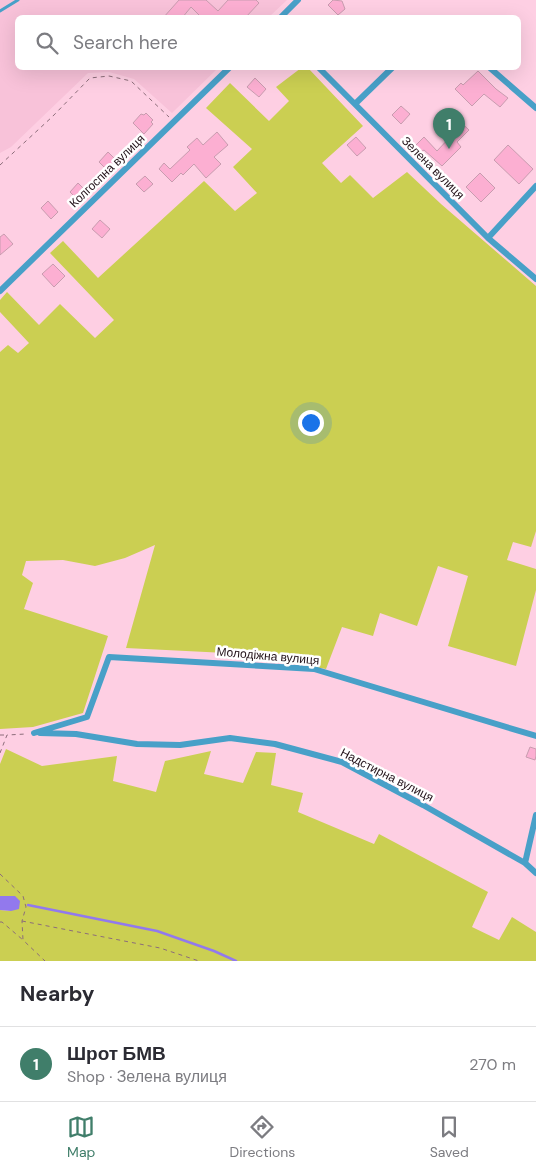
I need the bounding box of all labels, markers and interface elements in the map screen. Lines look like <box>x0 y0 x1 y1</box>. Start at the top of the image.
search box <box>15 15 521 70</box>
icon: search <box>33 29 61 57</box>
text: Search here <box>73 30 178 55</box>
pin: 1 <box>433 108 465 149</box>
street label: Колгоспна вулиця <box>66 131 148 211</box>
street label: Зелена вулиця <box>398 133 468 203</box>
your location <box>298 410 324 436</box>
street label: Молодіжна вулиця <box>216 644 320 668</box>
street label: Надстирна вулиця <box>338 745 436 805</box>
text: Nearby <box>20 980 94 1008</box>
text: Шрот БМВ <box>67 1041 166 1066</box>
text: 1 <box>33 1054 39 1075</box>
text: 270 m <box>469 1054 516 1075</box>
text: Shop · Зелена вулиця <box>67 1066 227 1087</box>
tab: Map <box>67 1113 95 1161</box>
tab: Directions <box>230 1113 295 1161</box>
tab: Saved <box>430 1113 469 1161</box>

